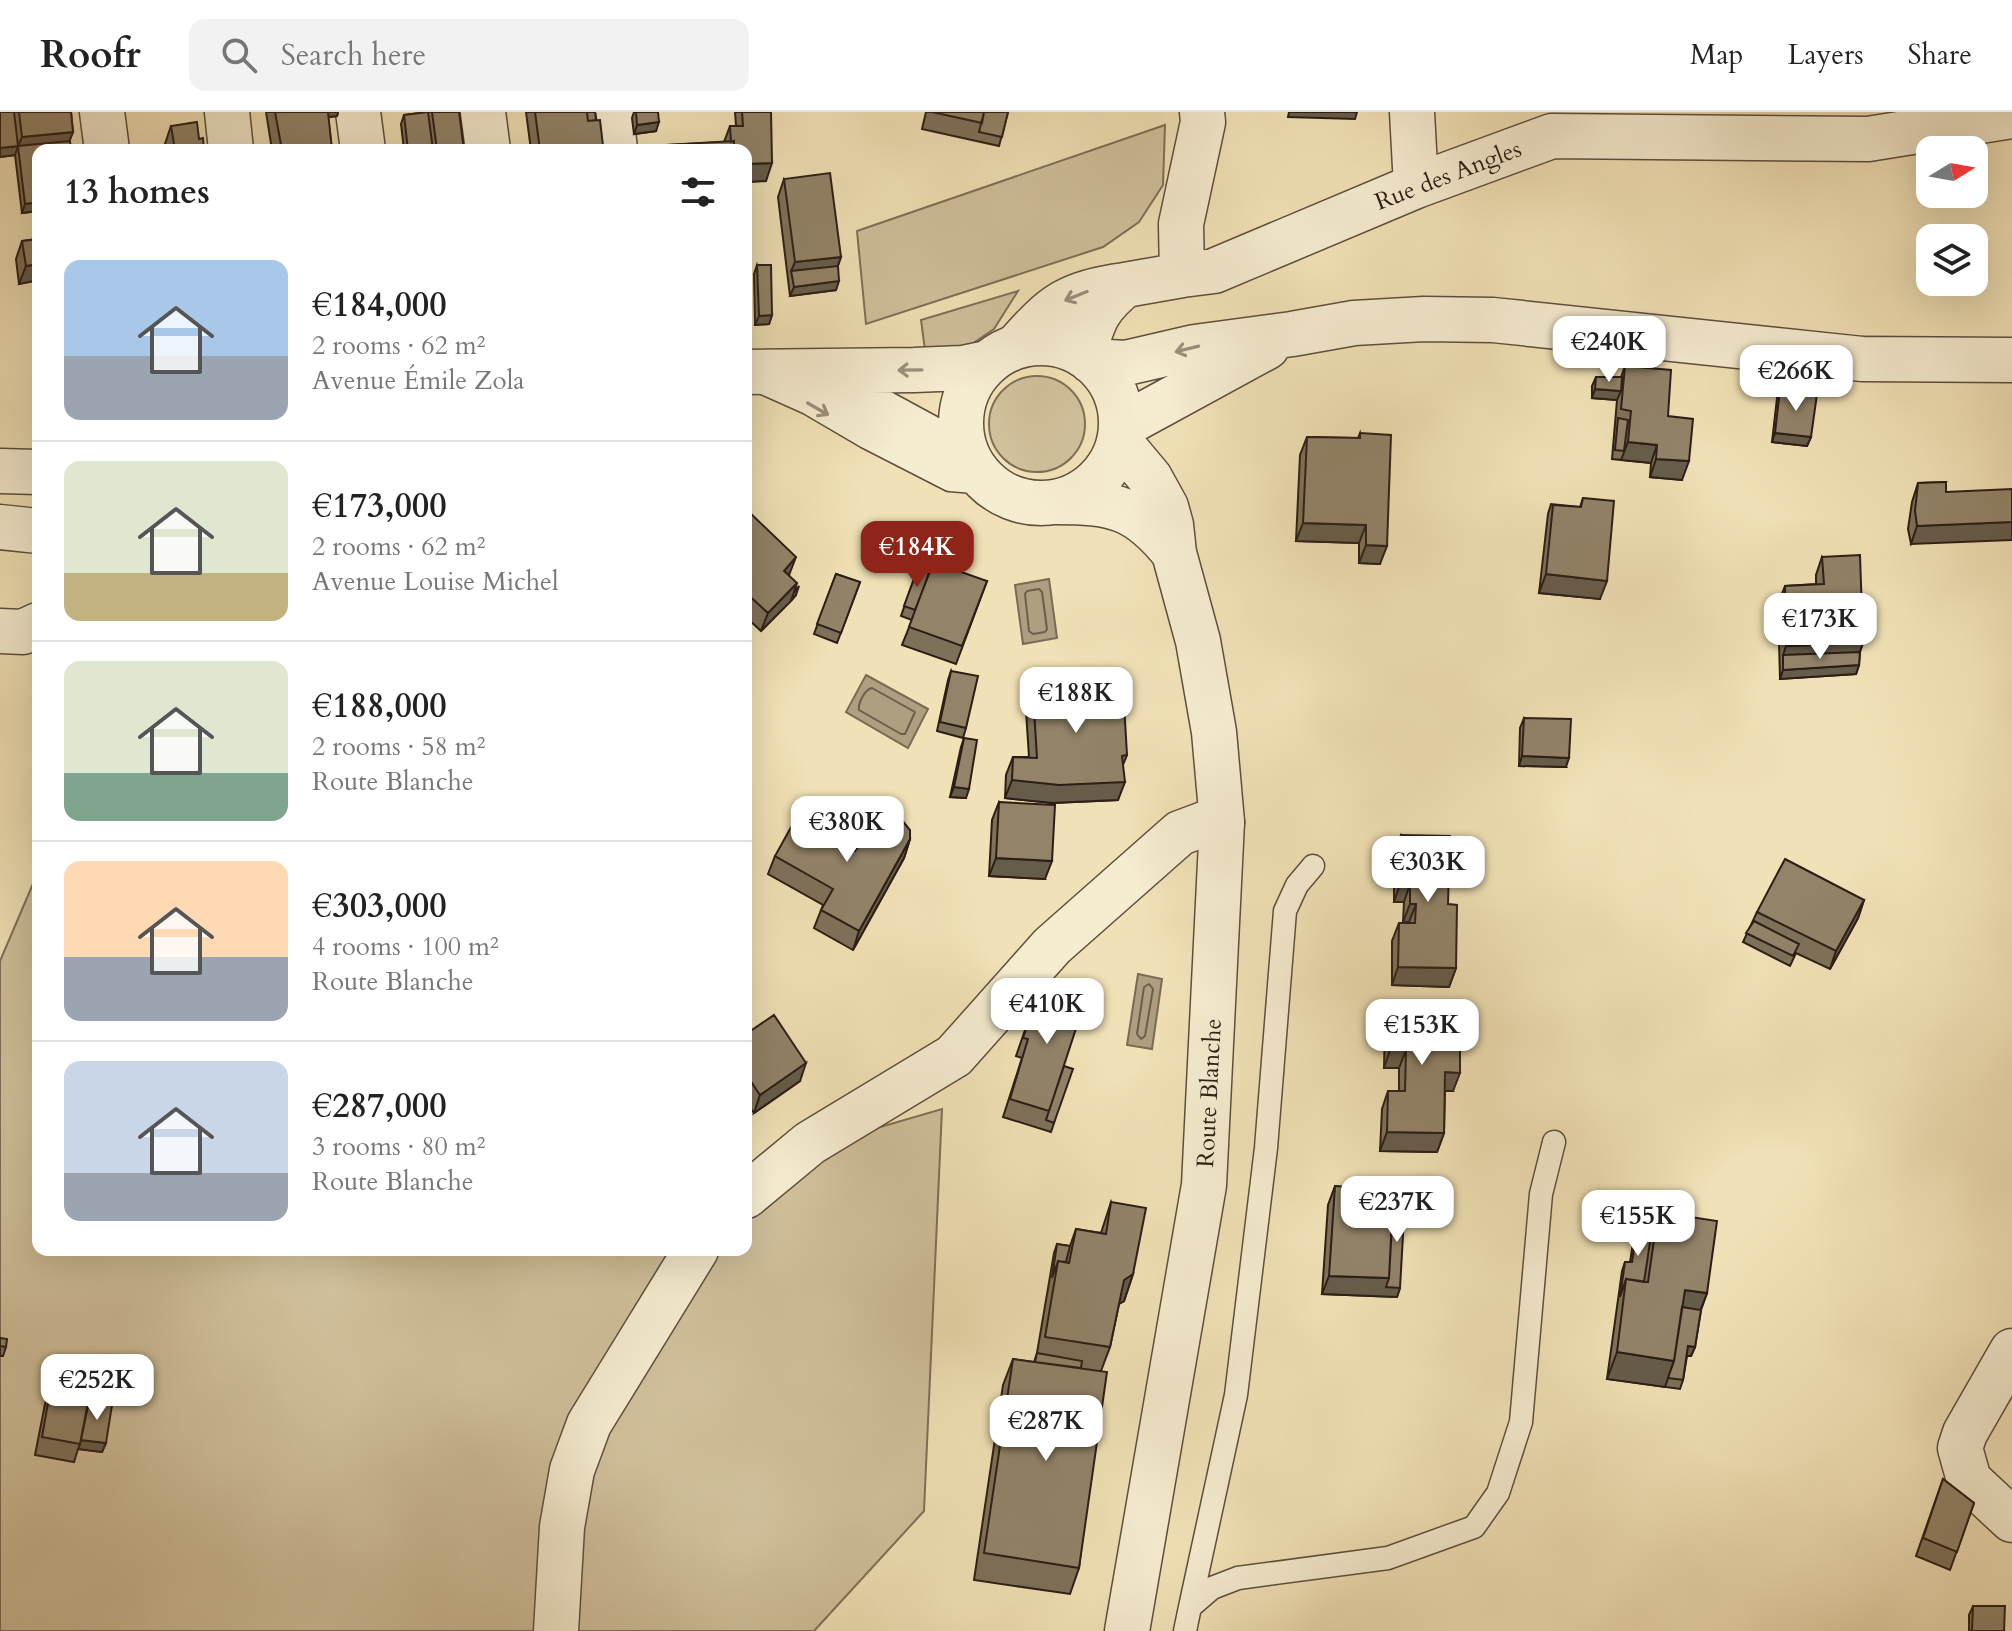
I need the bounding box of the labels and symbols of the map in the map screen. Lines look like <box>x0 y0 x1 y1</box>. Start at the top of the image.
street label: Rue des Angles <box>1370 132 1526 219</box>
north arrow <box>1916 136 1988 208</box>
one-way arrow <box>1064 290 1089 305</box>
pin: €240K <box>1553 316 1665 384</box>
one-way arrow <box>1175 342 1201 357</box>
pin: €266K <box>1740 345 1852 413</box>
one-way arrow <box>897 362 924 378</box>
one-way arrow <box>806 401 829 417</box>
pin: €184K <box>861 521 973 589</box>
pin: €173K <box>1764 593 1876 661</box>
pin: €188K <box>1020 667 1132 735</box>
pin: €380K <box>791 796 903 864</box>
pin: €303K <box>1372 836 1484 904</box>
pin: €410K <box>991 978 1103 1046</box>
pin: €153K <box>1366 999 1478 1067</box>
street label: Route Blanche <box>1189 1018 1230 1168</box>
pin: €237K <box>1341 1176 1453 1244</box>
pin: €155K <box>1582 1190 1694 1258</box>
pin: €252K <box>41 1354 153 1422</box>
pin: €287K <box>990 1395 1102 1463</box>

